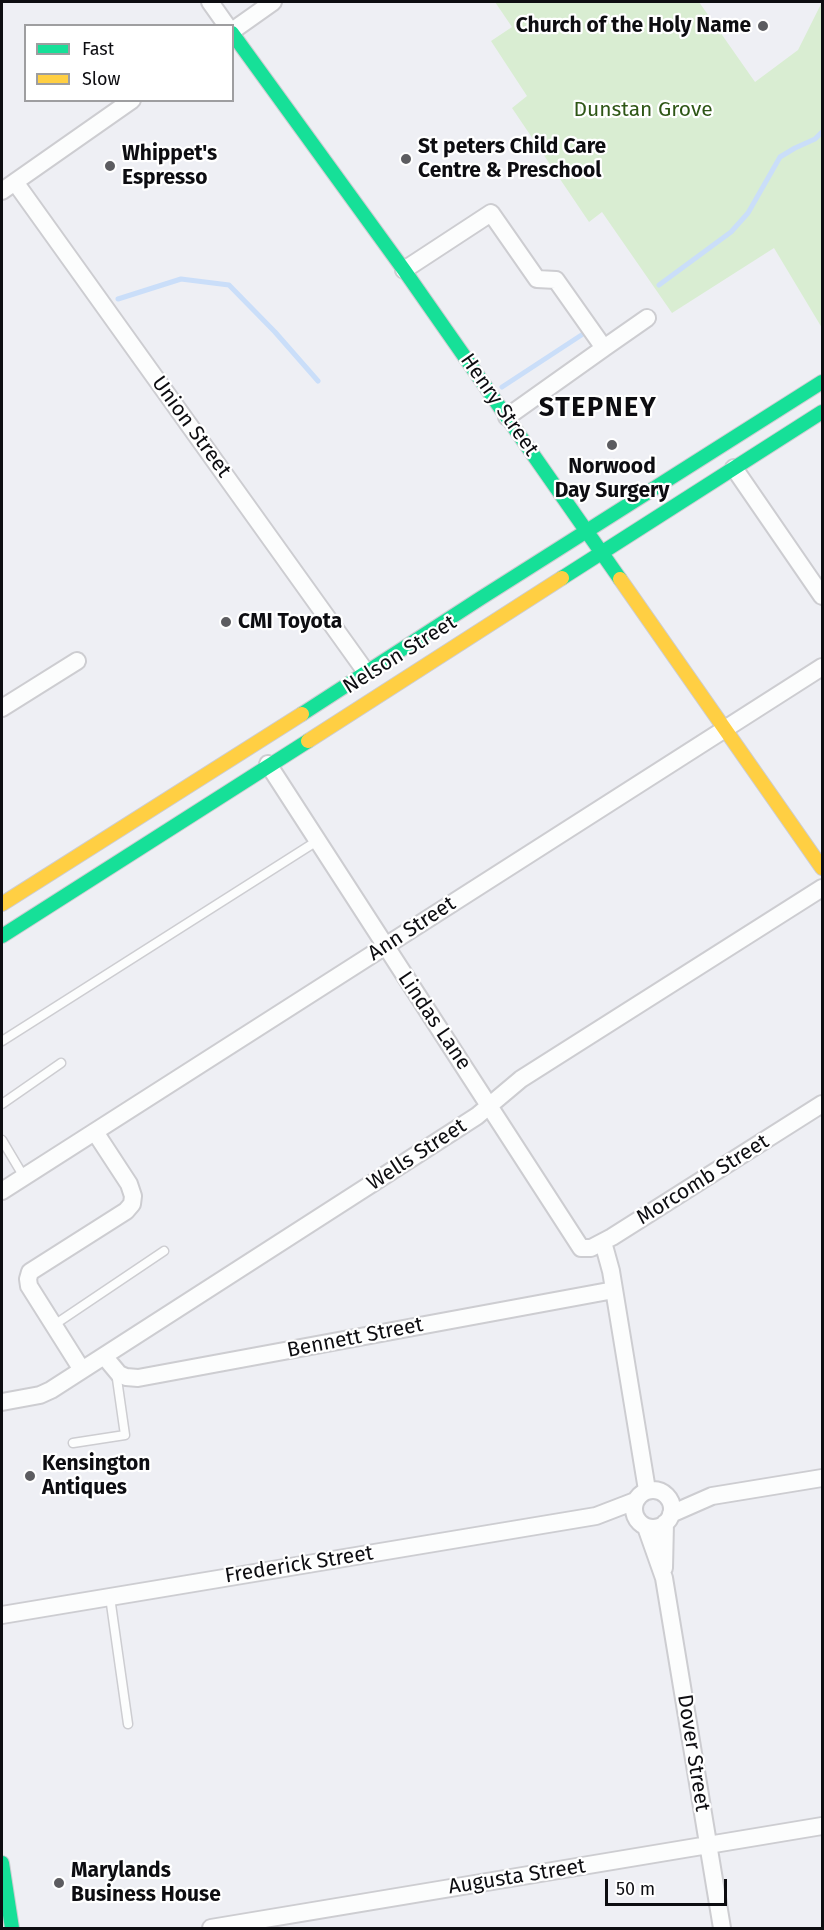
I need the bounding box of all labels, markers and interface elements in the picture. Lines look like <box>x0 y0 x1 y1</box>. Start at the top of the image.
place label: Church of the Holy Name <box>516 13 751 39</box>
marker: Church of the Holy Name <box>756 19 770 33</box>
legend <box>24 24 234 102</box>
text: Fast <box>82 38 114 60</box>
text: Slow <box>82 68 120 90</box>
park label: Dunstan Grove <box>573 97 713 123</box>
place label: St peters Child Care Centre & Preschool <box>418 134 606 184</box>
place label: Whippet's Espresso <box>122 141 217 191</box>
marker: St peters Child Care Centre & Preschool <box>399 152 413 166</box>
marker: Whippet's Espresso <box>103 159 117 173</box>
street label: Henry Street <box>455 349 543 461</box>
street label: Union Street <box>146 371 236 483</box>
district label: STEPNEY <box>539 392 657 424</box>
marker: Norwood Day Surgery <box>605 438 619 452</box>
place label: Norwood Day Surgery <box>555 454 669 504</box>
place label: CMI Toyota <box>238 609 342 635</box>
street label: Nelson Street <box>339 610 461 700</box>
marker: CMI Toyota <box>219 615 233 629</box>
street label: Ann Street <box>364 891 460 967</box>
street label: Lindas Lane <box>392 967 476 1075</box>
street label: Wells Street <box>363 1114 471 1196</box>
street label: Morcomb Street <box>632 1129 774 1231</box>
street label: Bennett Street <box>285 1312 425 1364</box>
place label: Kensington Antiques <box>42 1451 150 1501</box>
marker: Kensington Antiques <box>23 1469 37 1483</box>
street label: Frederick Street <box>223 1541 375 1589</box>
street label: Dover Street <box>671 1693 715 1813</box>
street label: Augusta Street <box>447 1854 587 1900</box>
place label: Marylands Business House <box>71 1858 221 1908</box>
scale bar <box>608 1867 730 1905</box>
marker: Marylands Business House <box>52 1876 66 1890</box>
text: 50 m <box>616 1878 655 1900</box>

